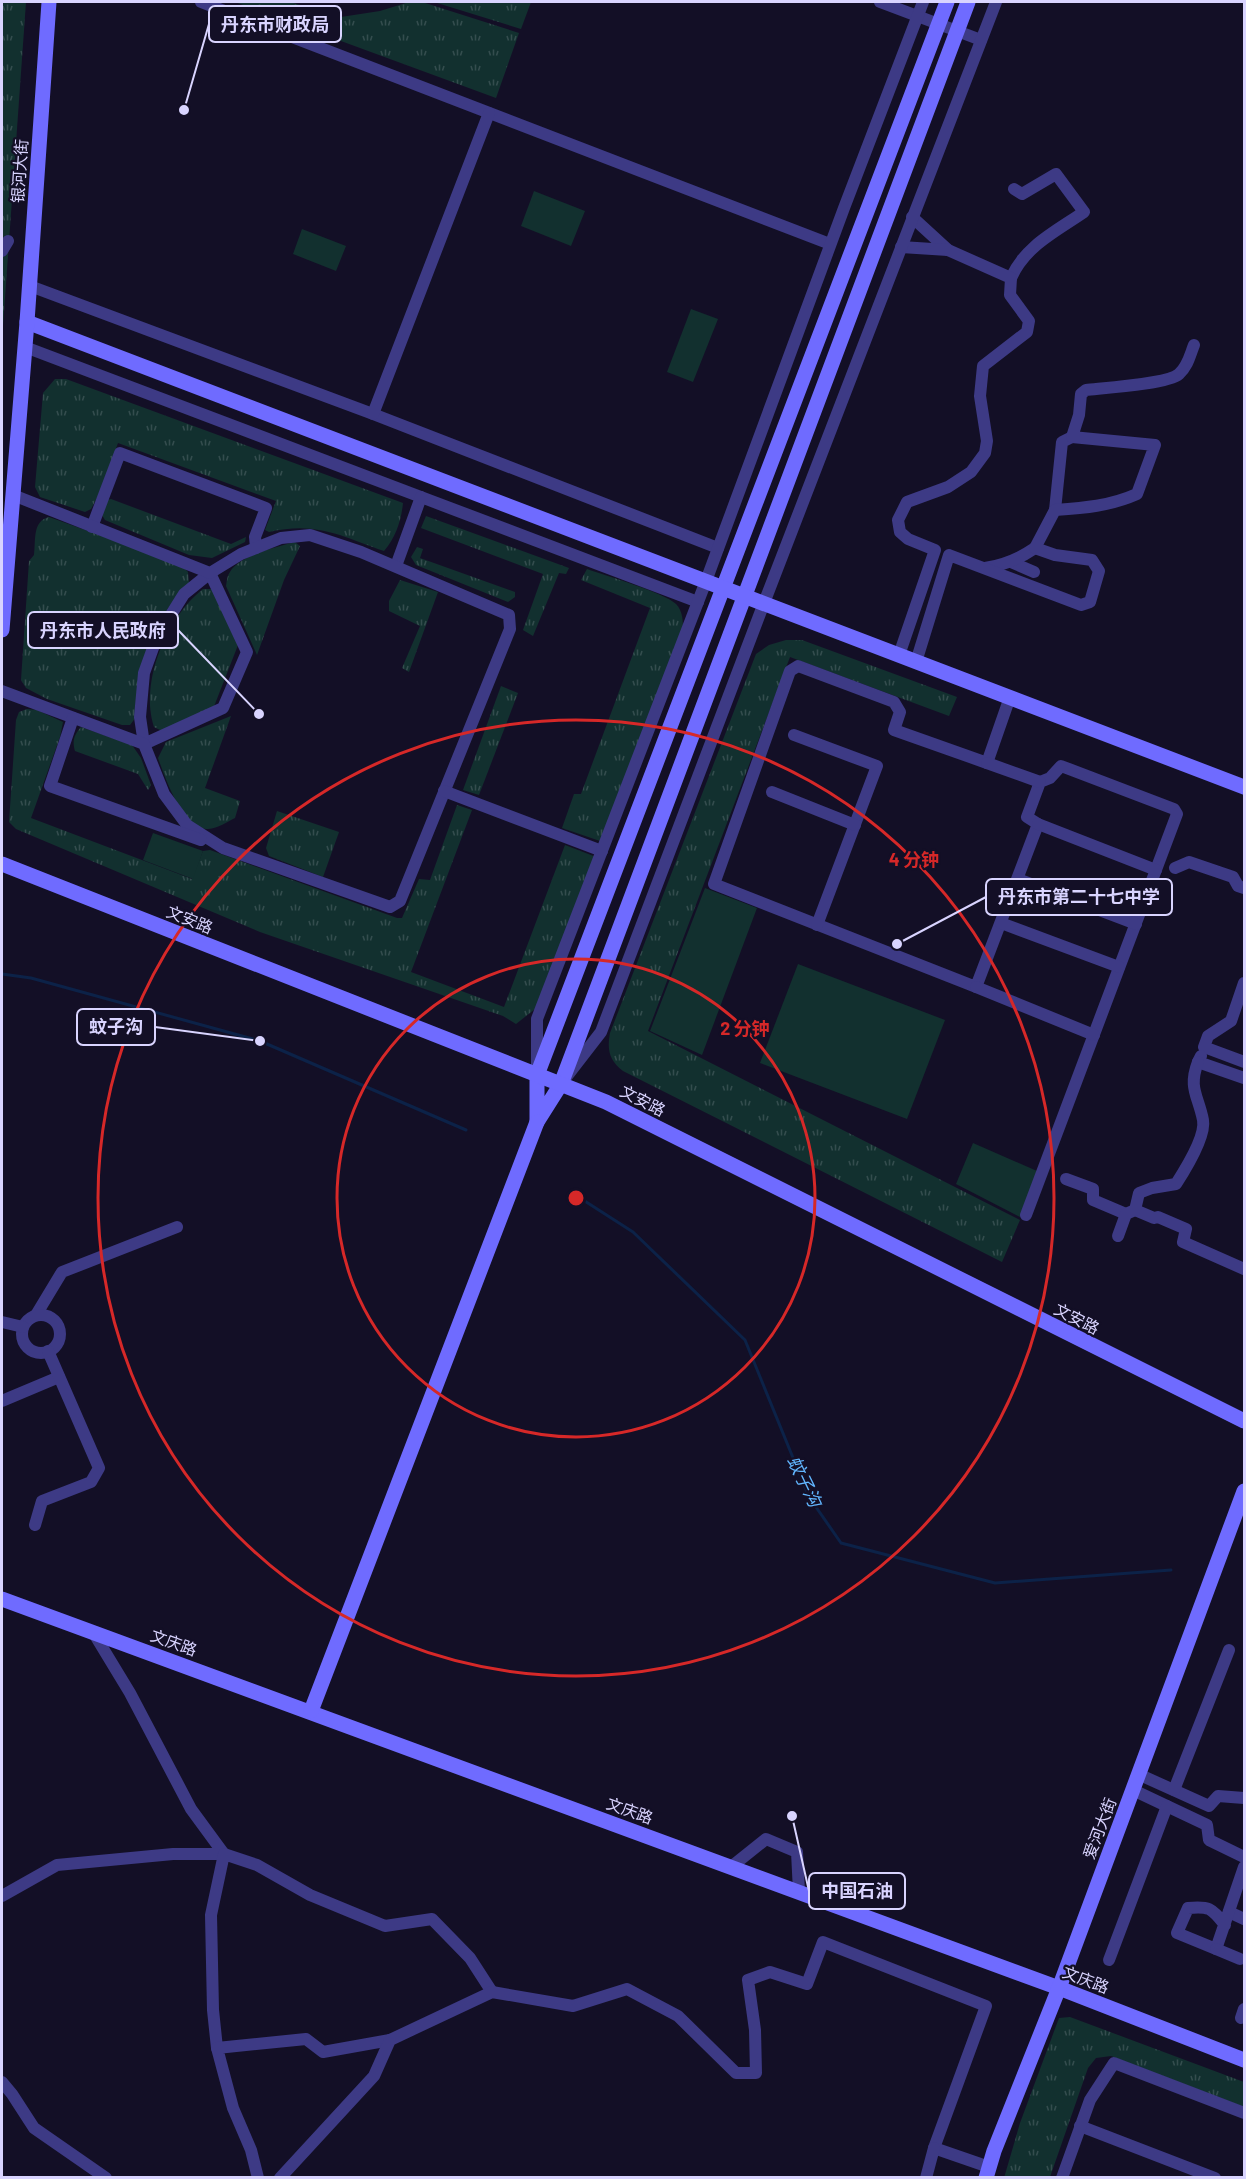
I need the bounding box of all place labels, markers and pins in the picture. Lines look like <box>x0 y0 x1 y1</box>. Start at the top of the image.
callout: 丹东市财政局 <box>209 6 341 42</box>
callout: 丹东市人民政府 <box>28 612 178 648</box>
callout: 丹东市第二十七中学 <box>986 879 1172 915</box>
callout: 蚊子沟 <box>77 1009 155 1045</box>
centre of rings <box>566 1188 586 1208</box>
callout: 中国石油 <box>809 1873 905 1909</box>

